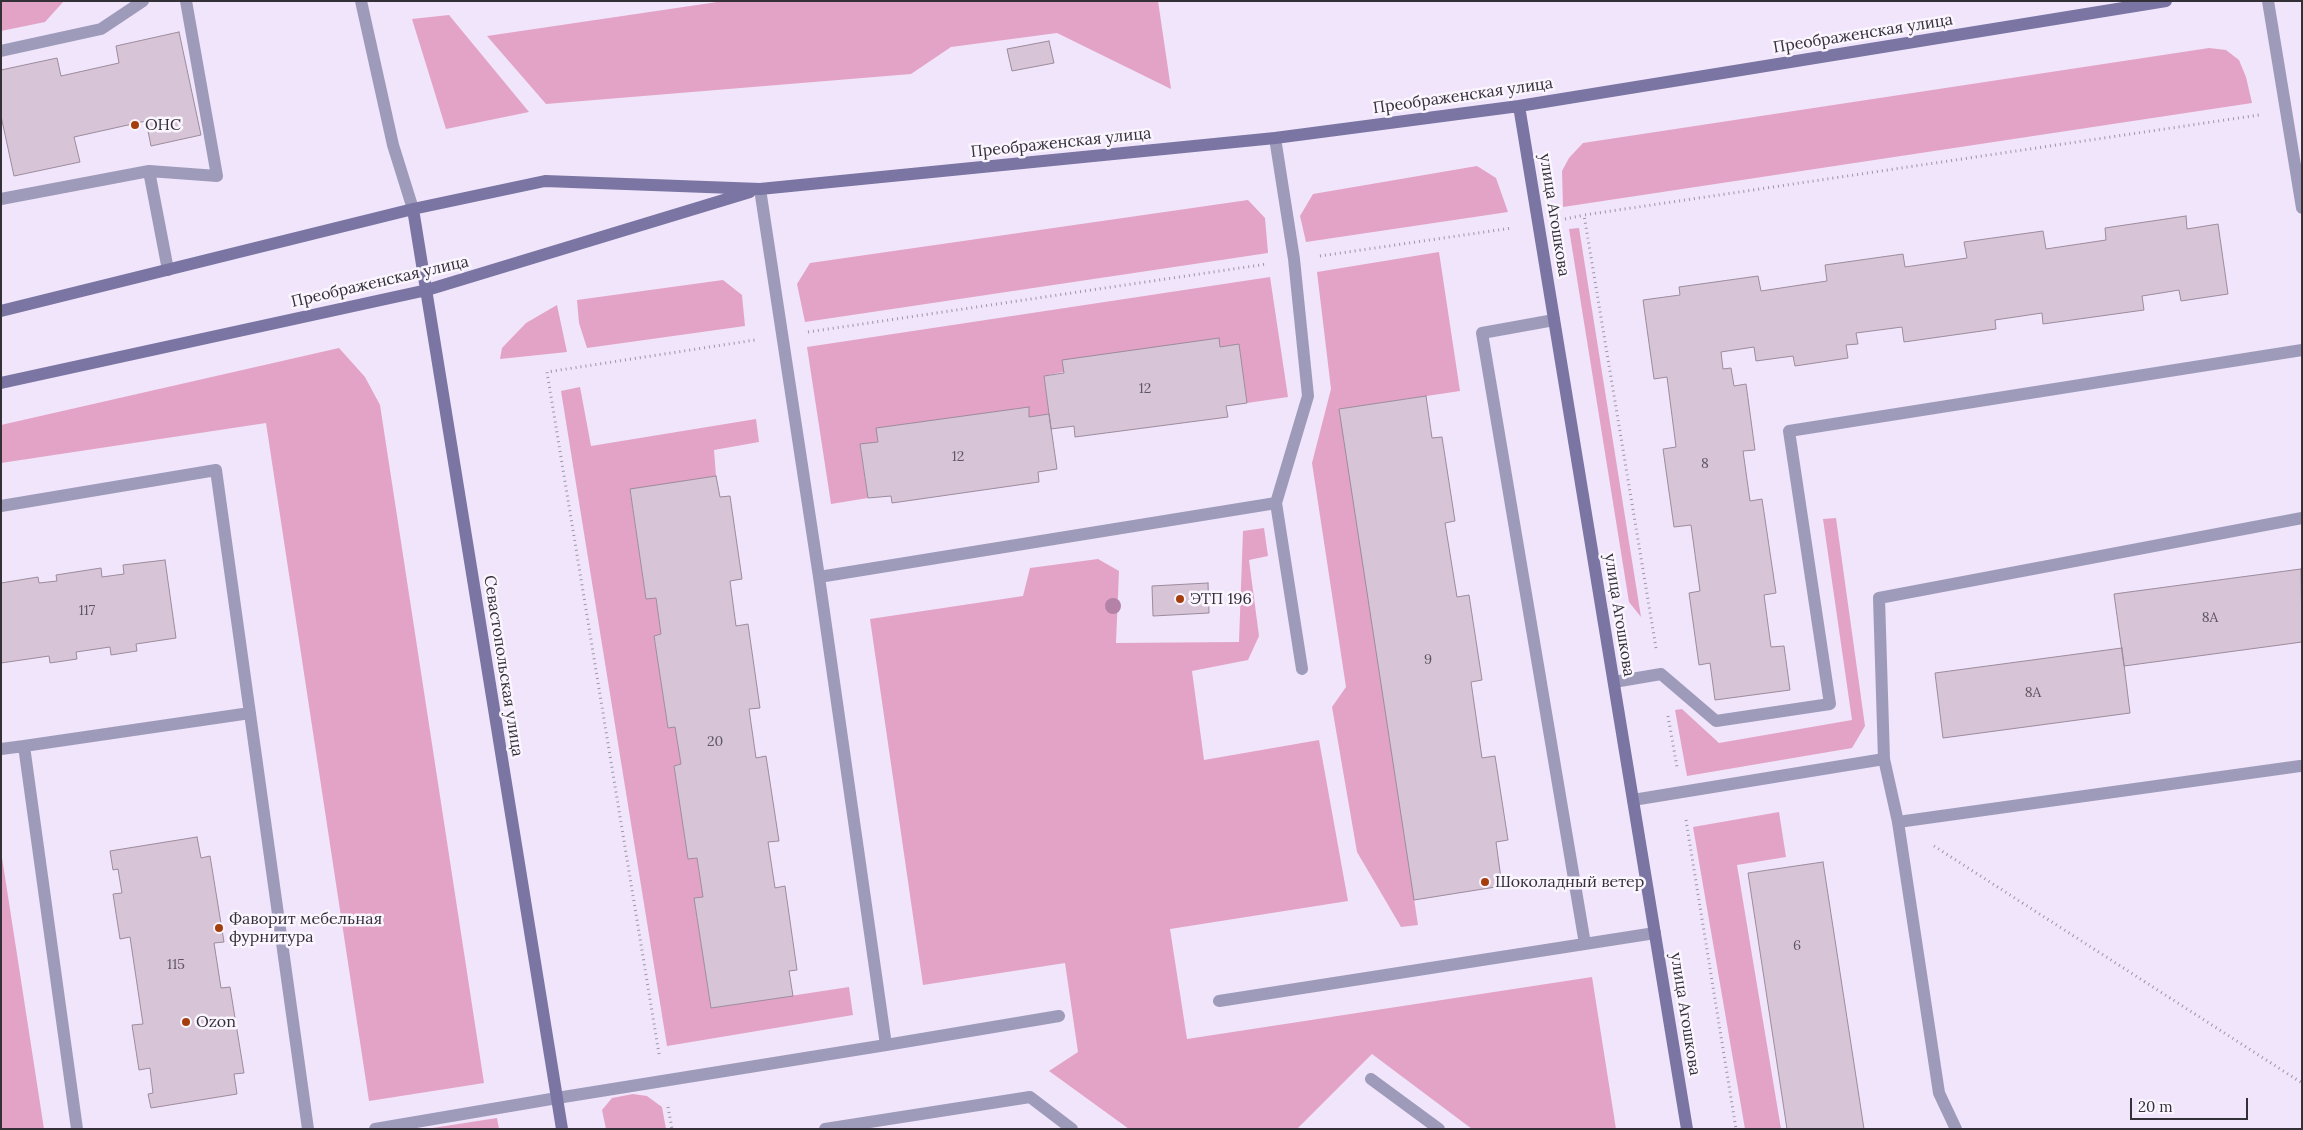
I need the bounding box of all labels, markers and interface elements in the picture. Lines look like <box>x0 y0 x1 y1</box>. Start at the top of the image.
street label: Преображенская улица <box>1772 10 1954 58</box>
street label: Преображенская улица <box>1372 74 1554 118</box>
place label: ОНС <box>145 115 181 135</box>
marker: ОНС <box>129 119 141 131</box>
street label: Преображенская улица <box>970 124 1152 162</box>
street label: улица Агошкова <box>1535 152 1573 278</box>
street label: Преображенская улица <box>289 252 471 312</box>
house number: 12 <box>1139 381 1151 397</box>
house number: 12 <box>952 449 964 465</box>
house number: 8 <box>1701 456 1709 472</box>
street label: улица Агошкова <box>1600 552 1638 678</box>
street label: Севастопольская улица <box>479 574 527 758</box>
place label: ЭТП 196 <box>1190 589 1252 609</box>
marker: ЭТП 196 <box>1174 593 1186 605</box>
house number: 117 <box>79 603 95 619</box>
house number: 8А <box>2202 610 2218 626</box>
house number: 9 <box>1424 652 1432 668</box>
house number: 8А <box>2025 685 2041 701</box>
house number: 20 <box>707 734 723 750</box>
place label: Шоколадный ветер <box>1495 872 1644 892</box>
marker: Шоколадный ветер <box>1479 876 1491 888</box>
place label: Фаворит мебельная фурнитура <box>229 909 382 947</box>
marker: Фаворит мебельная фурнитура <box>213 922 225 934</box>
house number: 6 <box>1793 938 1801 954</box>
street label: улица Агошкова <box>1666 951 1704 1077</box>
house number: 115 <box>167 957 185 973</box>
place label: Ozon <box>196 1012 236 1032</box>
marker: Ozon <box>180 1016 192 1028</box>
scale bar <box>2133 1088 2250 1120</box>
text: 20 m <box>2138 1097 2173 1116</box>

